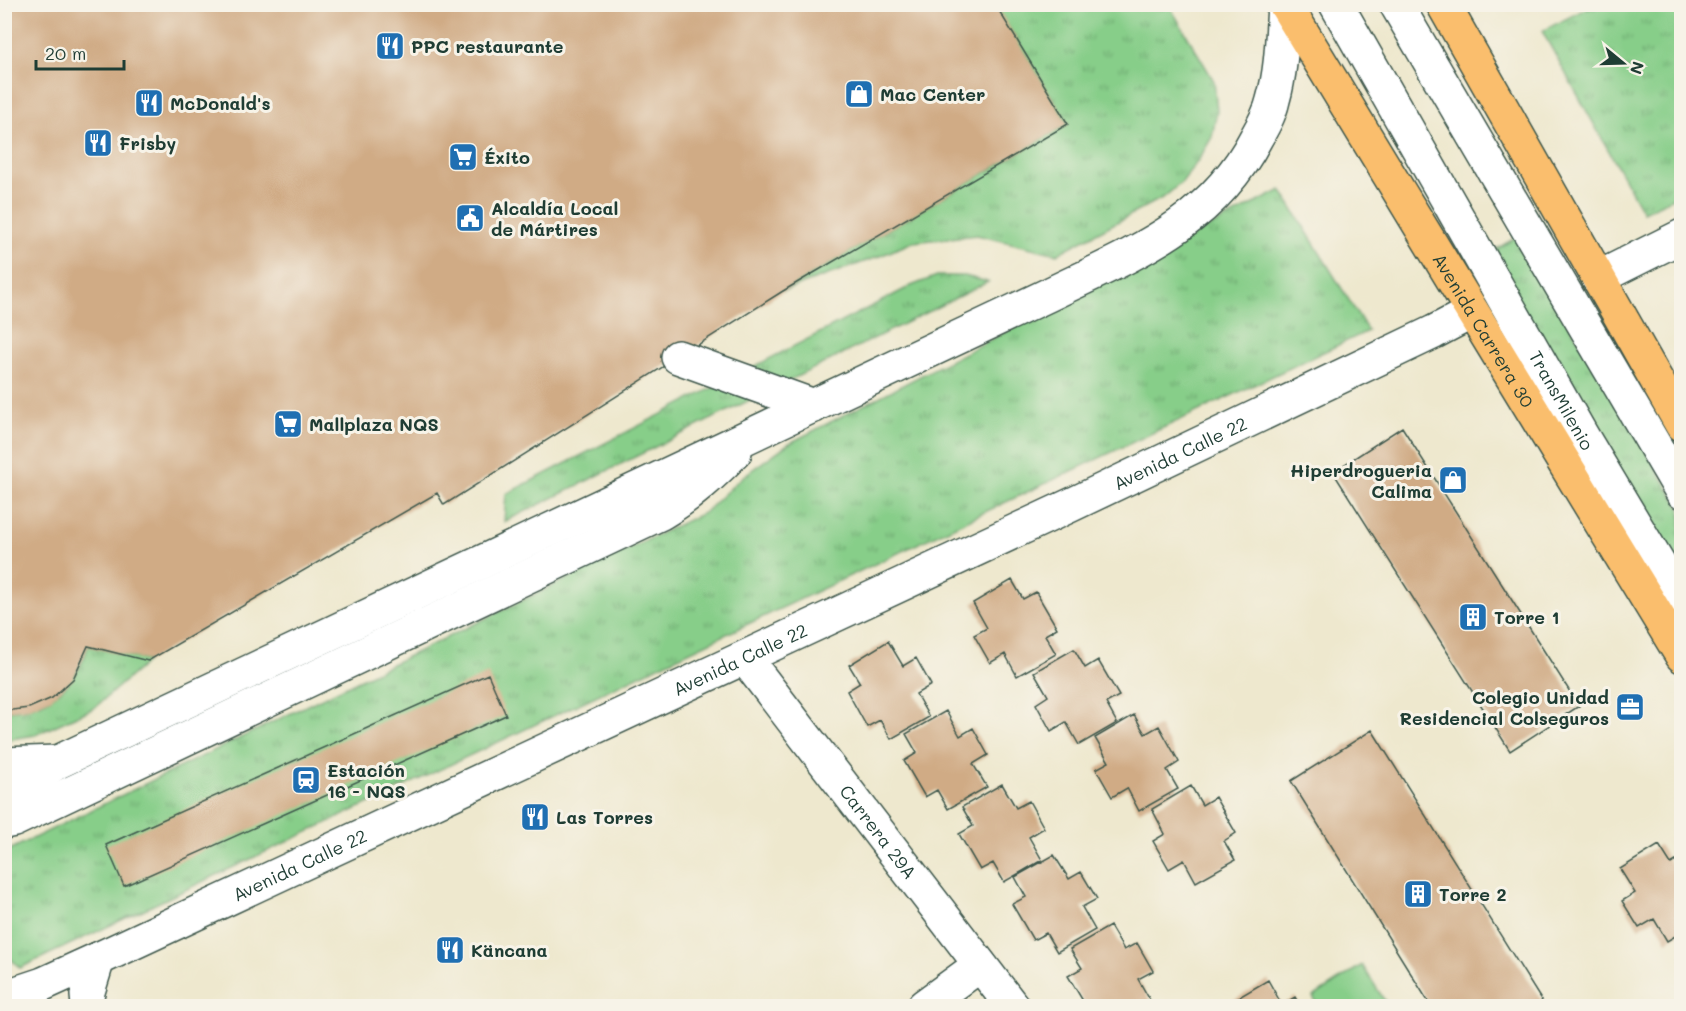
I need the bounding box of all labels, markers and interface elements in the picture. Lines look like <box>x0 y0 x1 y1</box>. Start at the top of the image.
restaurant icon: PPC restaurante <box>374 30 406 62</box>
scale bar <box>36 33 124 71</box>
north arrow <box>1593 33 1653 93</box>
place label: PPC restaurante <box>411 34 564 58</box>
text: 20 m <box>45 41 86 65</box>
text: N <box>1626 59 1650 77</box>
shop icon: Mac Center <box>843 78 875 110</box>
place label: Mac Center <box>880 82 985 106</box>
restaurant icon: McDonald's <box>133 87 165 119</box>
place label: McDonald's <box>170 91 271 115</box>
restaurant icon: Frisby <box>82 127 114 159</box>
place label: Frisby <box>119 131 177 155</box>
supermarket icon: Éxito <box>447 141 479 173</box>
place label: Éxito <box>484 145 530 169</box>
place label: Alcaldía Local de Mártires <box>491 196 618 241</box>
public building icon: Alcaldía Local de Mártires <box>454 202 486 234</box>
street label: Avenida Carrera 30 <box>1428 249 1540 412</box>
street label: TransMilenio <box>1524 346 1600 455</box>
supermarket icon: Mallplaza NQS <box>272 408 304 440</box>
street label: Avenida Calle 22 <box>1109 411 1251 495</box>
place label: Mallplaza NQS <box>309 412 439 436</box>
place label: Hiperdrogueria Calima <box>1290 458 1432 503</box>
shop icon: Hiperdrogueria Calima <box>1437 464 1469 496</box>
building icon: Torre 1 <box>1457 601 1489 633</box>
place label: Torre 1 <box>1494 605 1560 629</box>
street label: Avenida Calle 22 <box>669 618 811 701</box>
place label: Colegio Unidad Residencial Colseguros <box>1400 685 1609 730</box>
office icon: Colegio Unidad Residencial Colseguros <box>1614 691 1646 723</box>
place label: Estación 16 - NQS <box>327 758 406 803</box>
station icon: Estación 16 - NQS <box>290 764 322 796</box>
street label: Carrera 29A <box>835 780 922 884</box>
restaurant icon: Las Torres <box>519 801 551 833</box>
place label: Las Torres <box>556 805 653 829</box>
street label: Avenida Calle 22 <box>229 823 371 907</box>
building icon: Torre 2 <box>1402 878 1434 910</box>
place label: Torre 2 <box>1439 882 1507 906</box>
restaurant icon: Käncana <box>434 934 466 966</box>
place label: Käncana <box>471 938 547 962</box>

